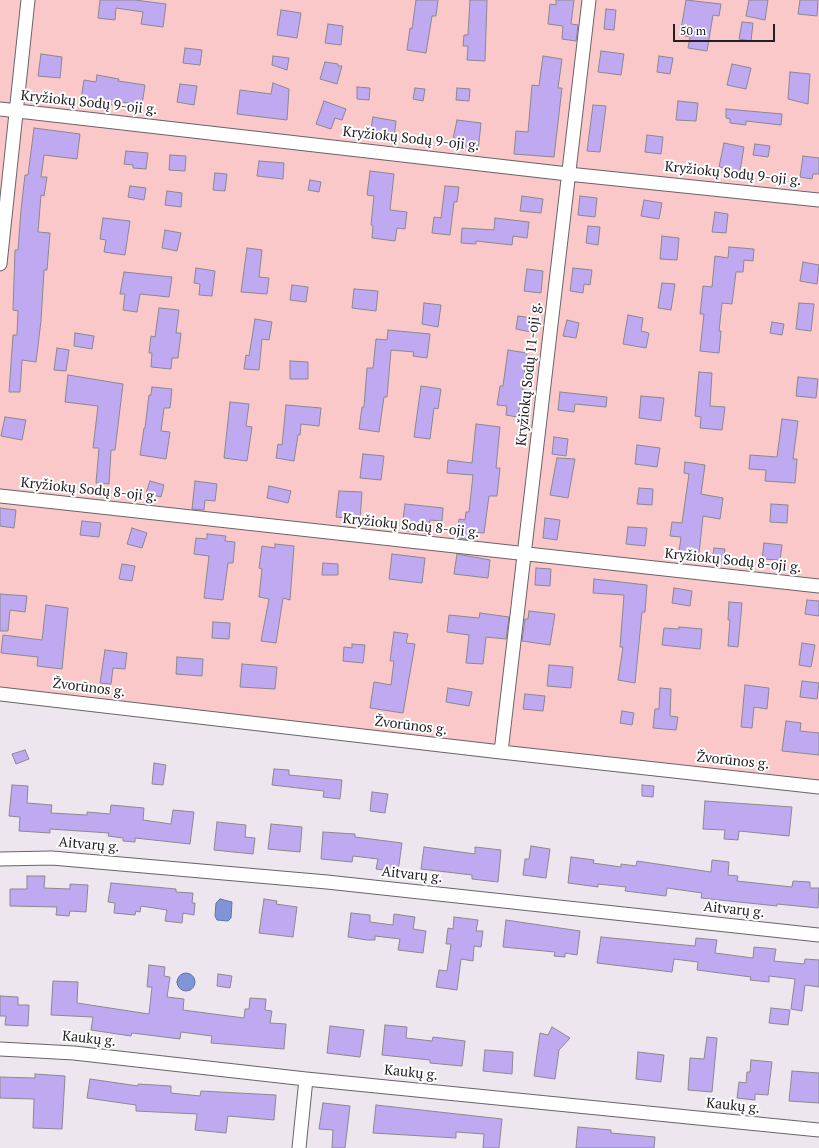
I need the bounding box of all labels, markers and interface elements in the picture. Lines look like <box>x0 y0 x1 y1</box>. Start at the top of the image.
scale bar <box>675 16 777 42</box>
text: 50 m <box>680 23 706 38</box>
street label: Kryžiokų Sodų 9-oji g. <box>20 87 158 119</box>
street label: Kryžiokų Sodų 9-oji g. <box>342 123 480 155</box>
street label: Kryžiokų Sodų 9-oji g. <box>664 158 802 190</box>
street label: Kryžiokų Sodų 11-oji g. <box>513 301 545 447</box>
street label: Kryžiokų Sodų 8-oji g. <box>20 474 158 506</box>
street label: Kryžiokų Sodų 8-oji g. <box>342 510 480 542</box>
street label: Kryžiokų Sodų 8-oji g. <box>664 545 802 577</box>
street label: Žvorūnos g. <box>52 675 126 701</box>
street label: Žvorūnos g. <box>374 713 448 739</box>
street label: Žvorūnos g. <box>696 749 770 773</box>
street label: Aitvarų g. <box>58 834 120 856</box>
street label: Aitvarų g. <box>381 863 443 887</box>
street label: Aitvarų g. <box>703 898 765 922</box>
street label: Kaukų g. <box>61 1028 117 1050</box>
street label: Kaukų g. <box>383 1062 439 1084</box>
street label: Kaukų g. <box>705 1095 761 1117</box>

